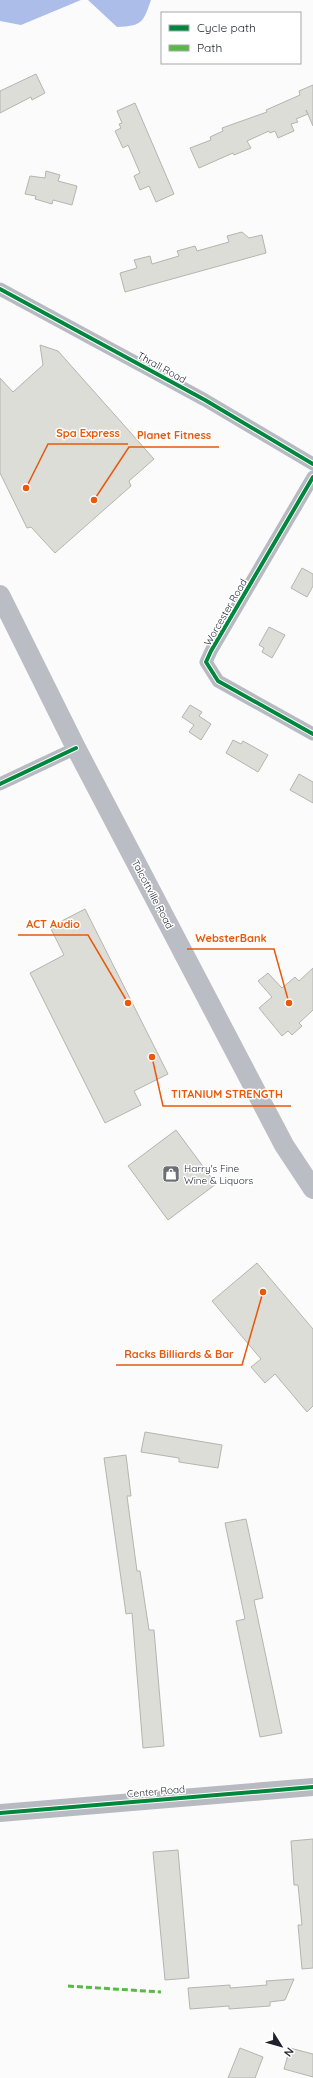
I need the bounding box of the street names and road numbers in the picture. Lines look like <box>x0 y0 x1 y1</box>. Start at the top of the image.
street label: Thrall Road <box>135 349 188 386</box>
street label: Worcester Road <box>201 576 250 648</box>
street label: Talcottville Road <box>129 857 176 931</box>
street label: Center Road <box>126 1782 186 1801</box>

